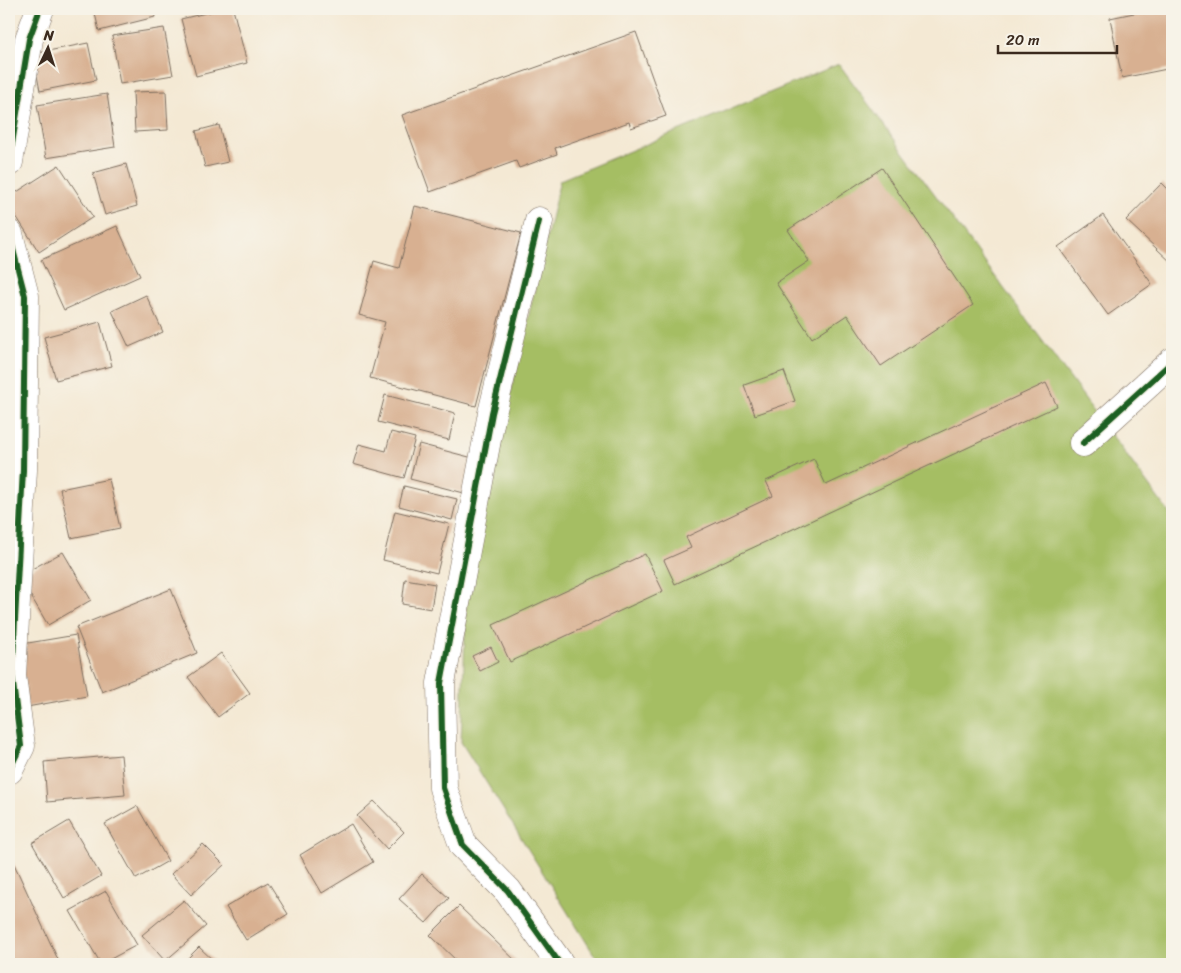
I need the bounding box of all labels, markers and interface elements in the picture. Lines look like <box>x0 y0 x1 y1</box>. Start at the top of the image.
north arrow <box>22 22 72 72</box>
scale bar <box>998 22 1117 54</box>
text: N <box>42 23 55 48</box>
text: 20 m <box>1006 27 1040 53</box>

